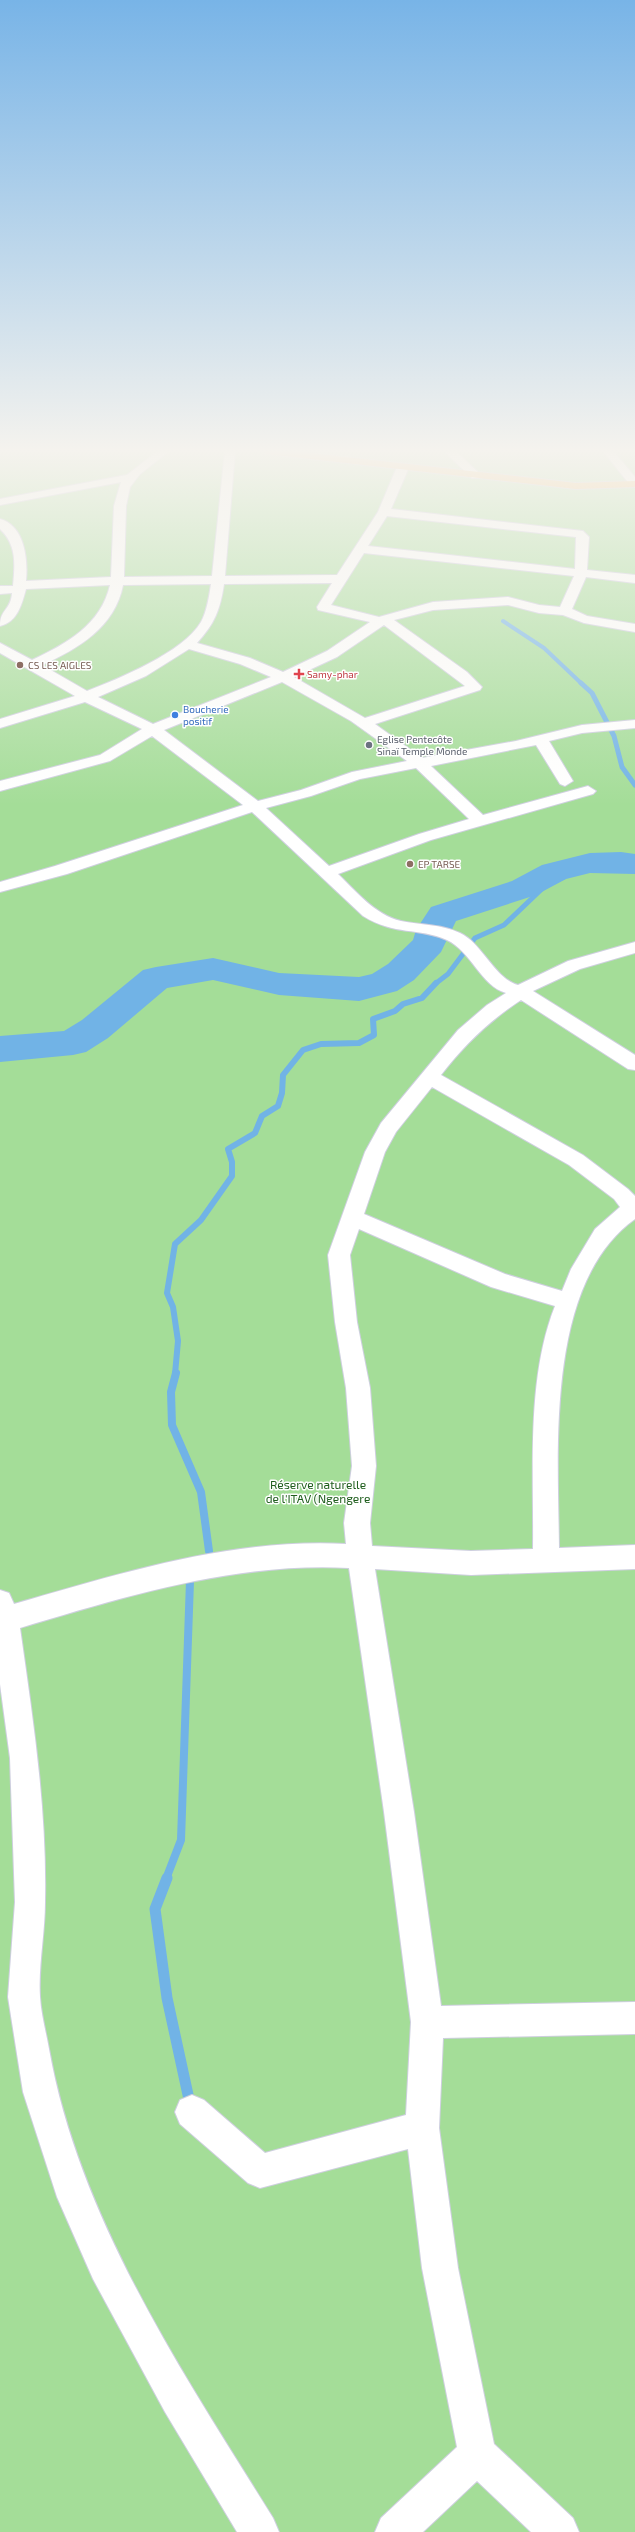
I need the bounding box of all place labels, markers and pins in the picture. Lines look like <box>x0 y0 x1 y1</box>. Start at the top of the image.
place label: CS LES AIGLES <box>28 659 92 671</box>
marker: CS LES AIGLES <box>15 660 25 670</box>
place label: Samy-phar <box>307 668 358 680</box>
marker: Samy-phar <box>294 669 304 679</box>
place label: Boucherie positif <box>183 703 229 727</box>
marker: Boucherie positif <box>170 710 180 720</box>
place label: Eglise Pentecôte Sinaï Temple Monde <box>377 733 467 757</box>
marker: Eglise Pentecôte Sinaï Temple Monde <box>364 740 374 750</box>
place label: EP TARSE <box>418 858 461 870</box>
marker: EP TARSE <box>405 859 415 869</box>

